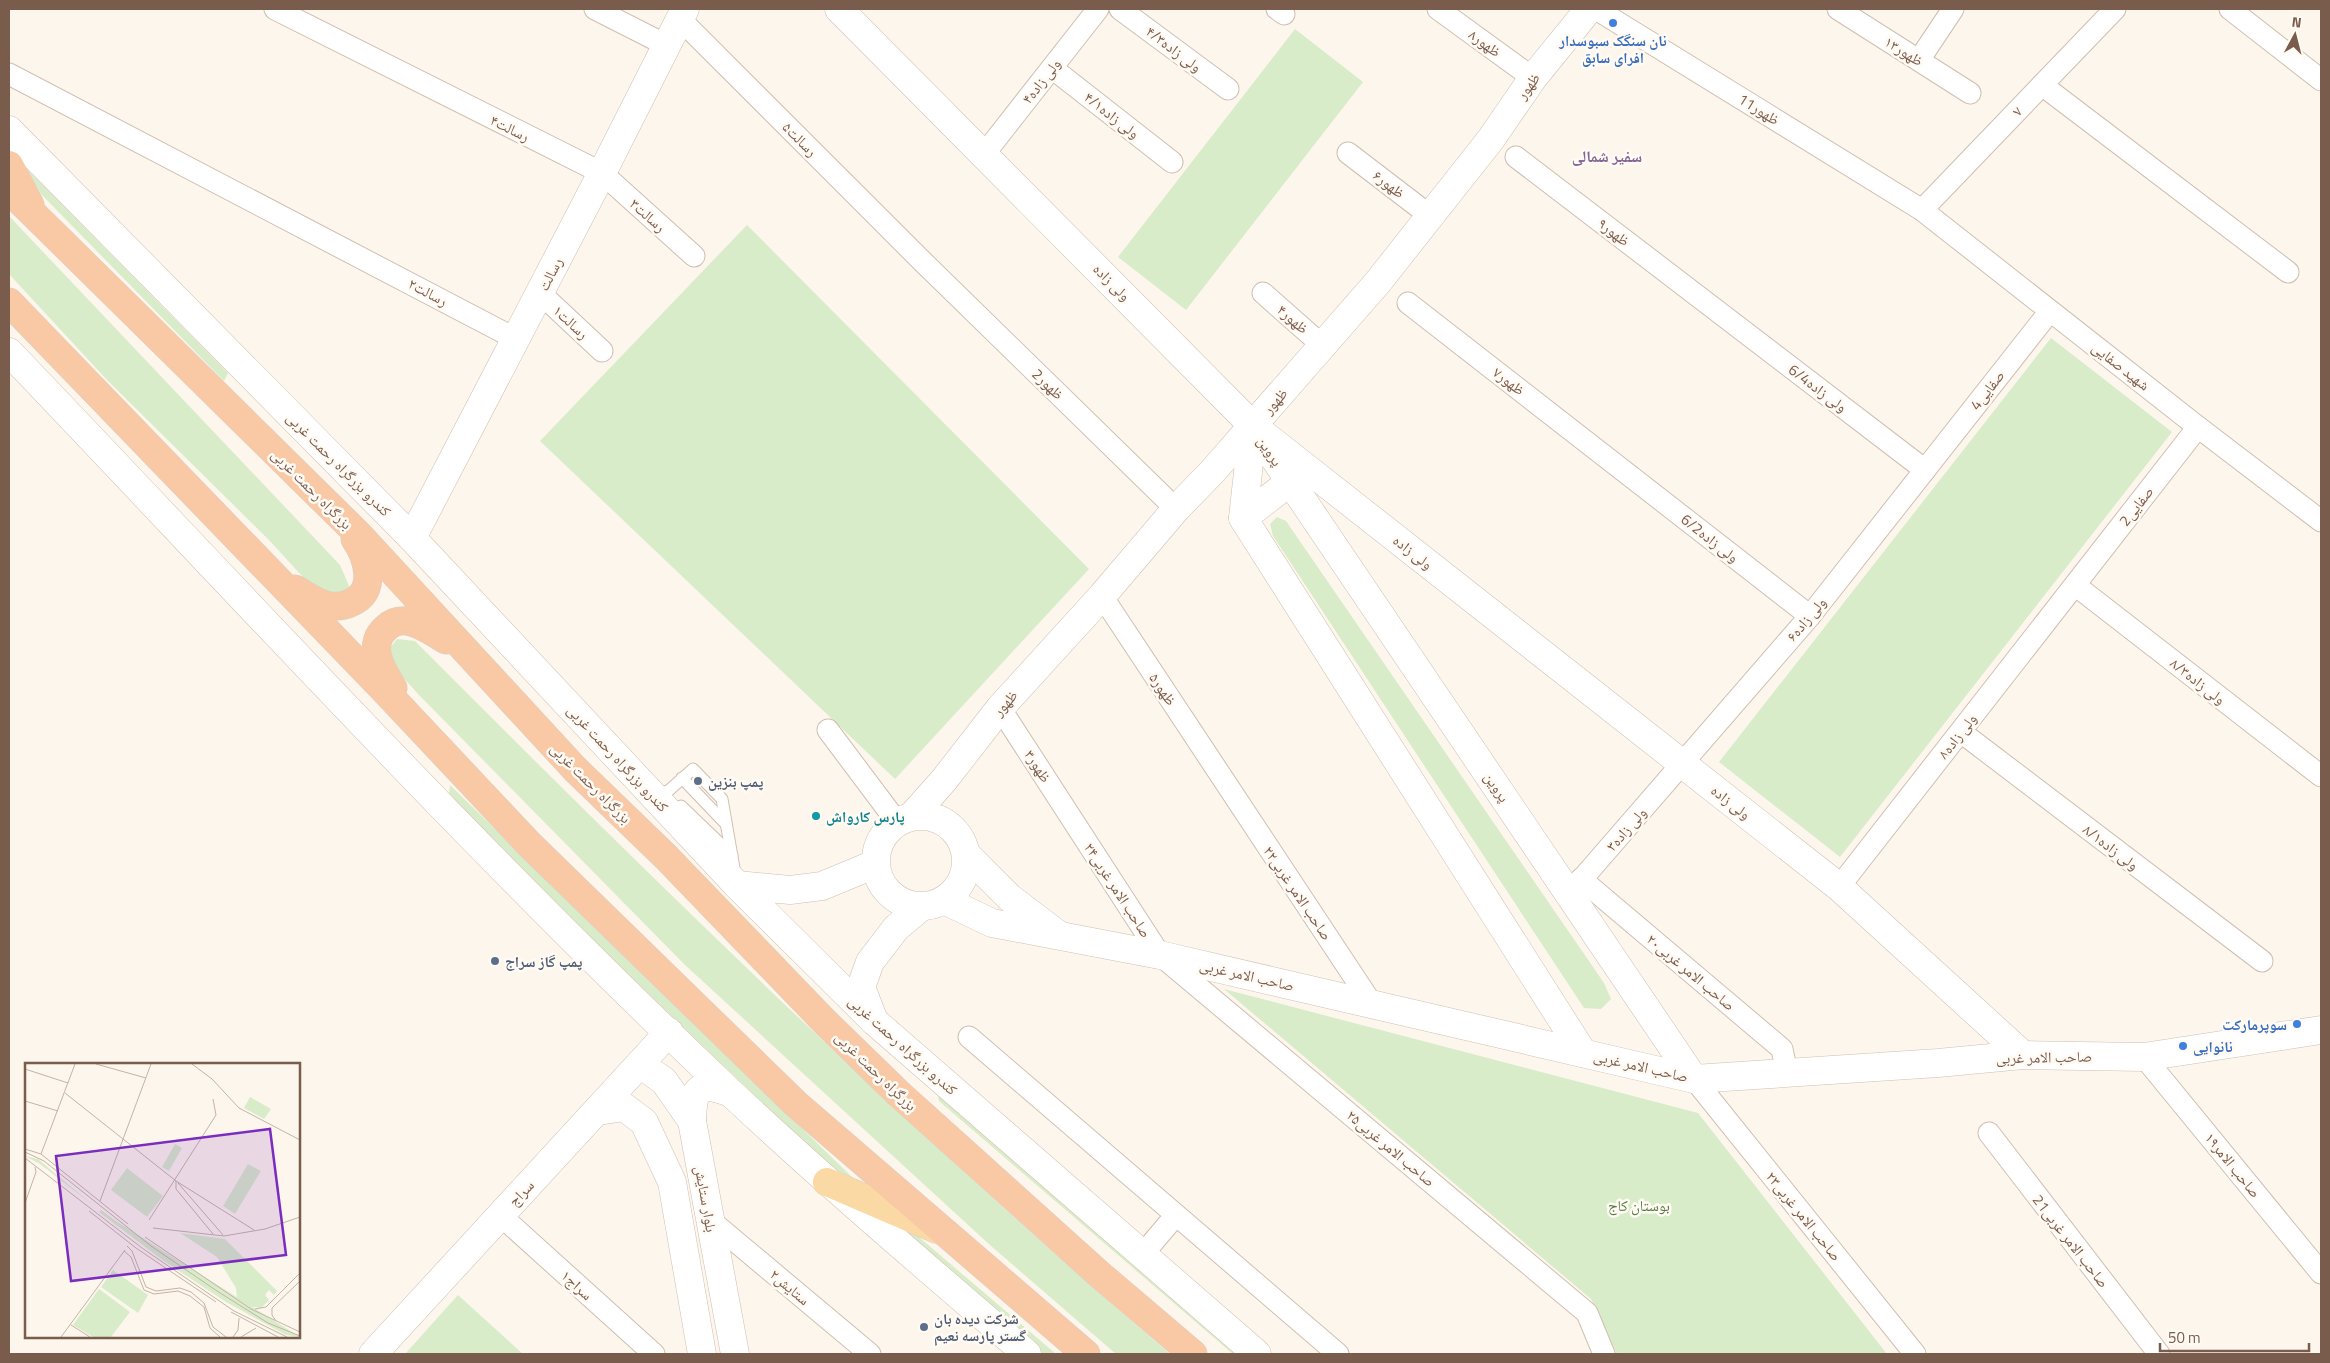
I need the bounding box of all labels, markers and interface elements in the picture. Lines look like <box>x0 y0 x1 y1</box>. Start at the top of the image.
north arrow <box>2270 10 2320 60</box>
text: N <box>2291 11 2303 33</box>
marker: نان سنگک سبوسدار افرای سابق <box>1607 17 1619 29</box>
street label: ولی زاده۴/۳ <box>1141 20 1207 78</box>
street label: ظهور۸ <box>1464 23 1506 63</box>
place label: نان سنگک سبوسدار افرای سابق <box>1558 29 1667 69</box>
street label: ظهور۱۳ <box>1880 30 1928 72</box>
street label: ولی زاده۴ <box>1016 53 1066 109</box>
street label: ظهور <box>1510 68 1546 105</box>
street label: ولی زاده۴/۱ <box>1079 86 1145 144</box>
street label: 11ظهور <box>1734 87 1784 131</box>
street label: ۷ <box>2006 100 2028 121</box>
street label: رسالت۴ <box>486 109 534 148</box>
street label: رسالت۵ <box>777 116 823 162</box>
district label: سفیر شمالی <box>1572 144 1642 168</box>
street label: ظهور۶ <box>1368 164 1410 204</box>
street label: رسالت۳ <box>625 193 671 238</box>
street label: ظهور۹ <box>1593 212 1635 252</box>
street label: رسالت <box>532 253 568 295</box>
street label: ولی زاده <box>1088 258 1136 306</box>
street label: رسالت۲ <box>404 272 452 312</box>
street label: رسالت۱ <box>548 299 594 345</box>
street label: ظهور۴ <box>1272 299 1314 339</box>
street label: شهید صفایی <box>2087 336 2155 396</box>
street label: 6/4ولی زاده <box>1784 358 1852 418</box>
street label: ظهور۷ <box>1488 361 1530 401</box>
street label: 2ظهور <box>1027 363 1069 405</box>
street label: 4صفایی <box>1964 365 2010 415</box>
street label: ظهور <box>1256 383 1293 420</box>
street label: کندرو بزرگراه رحمت غربی <box>283 408 395 520</box>
street label: پروین <box>1251 431 1289 471</box>
street label: بزرگراه رحمت غربی <box>268 445 356 533</box>
street label: 2صفایی <box>2113 481 2159 531</box>
street label: 6/2ولی زاده <box>1676 508 1744 568</box>
street label: ولی زاده <box>1388 529 1438 575</box>
street label: ولی زاده۶ <box>1780 592 1832 646</box>
street label: ولی زاده۸/۳ <box>2165 652 2231 710</box>
street label: ظهور۵ <box>1144 668 1182 710</box>
street label: ظهور <box>986 685 1023 722</box>
street label: کندرو بزرگراه رحمت غربی <box>564 701 672 815</box>
street label: ولی زاده۸ <box>1932 708 1982 764</box>
street label: بزرگراه رحمت غربی <box>547 739 635 827</box>
street label: ظهور۳ <box>1019 745 1057 787</box>
street label: پروین <box>1478 767 1516 807</box>
place label: پمپ بنزین <box>708 770 763 793</box>
marker: پمپ بنزین <box>692 775 704 787</box>
street label: ولی زاده <box>1706 779 1756 825</box>
street label: ولی زاده۳ <box>1600 802 1652 856</box>
place label: پارس کارواش <box>826 805 905 828</box>
marker: پارس کارواش <box>810 810 822 822</box>
street label: ولی زاده۸/۱ <box>2078 818 2144 876</box>
street label: صاحب الامر غربی۲۴ <box>1078 838 1158 942</box>
street label: صاحب الامر غربی٢٢ <box>1258 841 1338 945</box>
street label: صاحب الامر غربی۲۰ <box>1642 928 1740 1016</box>
place label: پمپ گاز سراج <box>505 950 582 973</box>
street label: صاحب الامر غربی <box>1197 953 1297 997</box>
marker: پمپ گاز سراج <box>489 955 501 967</box>
street label: کندرو بزرگراه رحمت غربی <box>845 991 961 1099</box>
place label: سوپرمارکت <box>2222 1013 2287 1036</box>
marker: سوپرمارکت <box>2291 1018 2303 1030</box>
street label: بزرگراه رحمت غربی <box>831 1028 921 1114</box>
place label: نانوایی <box>2193 1035 2233 1058</box>
marker: نانوایی <box>2177 1040 2189 1052</box>
street label: صاحب الامر غربی <box>1591 1044 1691 1088</box>
street label: صاحب الامر غربی <box>1996 1045 2092 1069</box>
inset map <box>25 1063 300 1338</box>
street label: صاحب الامر غربی۲۵ <box>1342 1104 1440 1192</box>
street label: صاحب الامر۱۹ <box>2199 1127 2267 1203</box>
street label: بلوار ستایش <box>689 1164 723 1234</box>
street label: صاحب الامر غربی۲۳ <box>1761 1166 1847 1266</box>
street label: سراج <box>503 1174 539 1211</box>
street label: 21صاحب الامر غربی <box>2027 1189 2115 1293</box>
park label: بوستان کاج <box>1608 1194 1670 1217</box>
street label: ستایش۲ <box>765 1263 815 1311</box>
street label: سراج۱ <box>556 1264 598 1306</box>
place label: شرکت دیده بان گستر پارسه نعیم <box>934 1307 1027 1347</box>
scale bar <box>2160 1320 2309 1352</box>
marker: شرکت دیده بان گستر پارسه نعیم <box>918 1321 930 1333</box>
text: 50 m <box>2168 1326 2201 1349</box>

